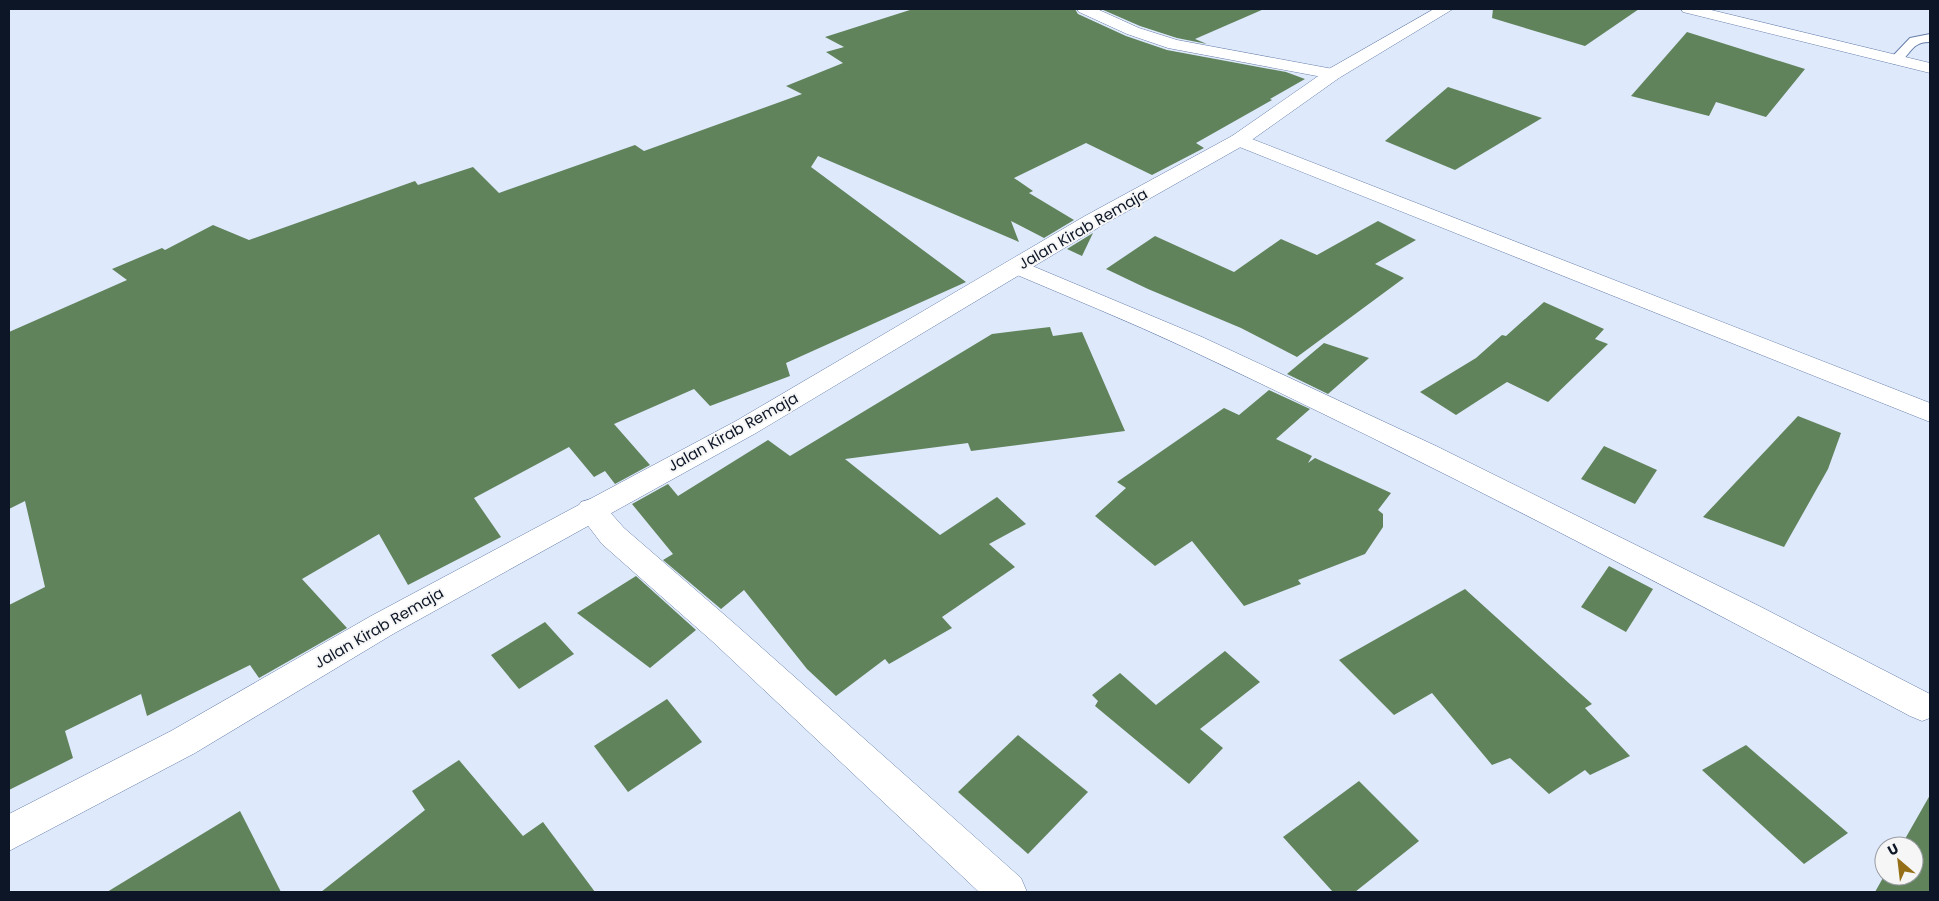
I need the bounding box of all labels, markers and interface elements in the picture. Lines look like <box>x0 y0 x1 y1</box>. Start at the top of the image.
street label: Jalan Kirab Remaja <box>1014 183 1151 274</box>
street label: Jalan Kirab Remaja <box>664 387 802 476</box>
street label: Jalan Kirab Remaja <box>310 582 447 673</box>
north arrow <box>1874 836 1924 886</box>
text: U <box>1884 838 1902 861</box>

